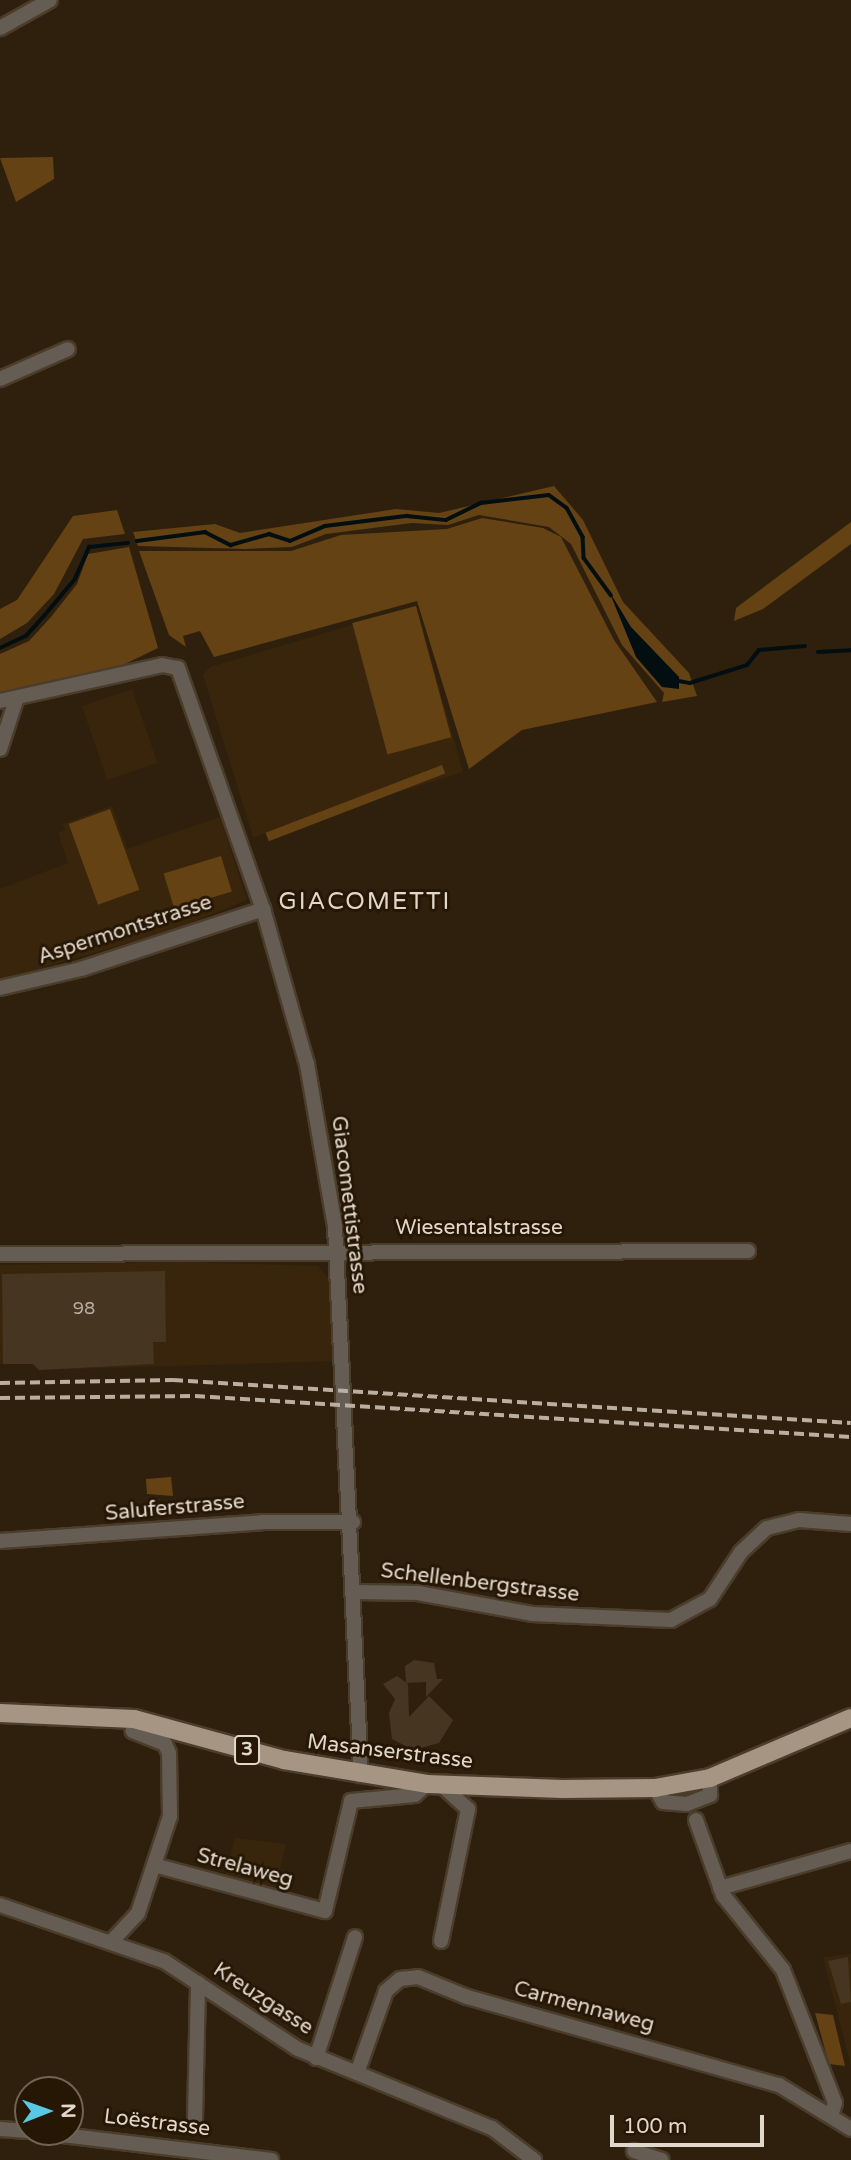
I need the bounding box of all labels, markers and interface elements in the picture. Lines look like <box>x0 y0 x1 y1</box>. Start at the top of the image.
district label: GIACOMETTI <box>280 888 450 916</box>
street label: Aspermontstrasse <box>35 890 215 970</box>
street label: Giacomettistrasse <box>326 1115 372 1295</box>
street label: Wiesentalstrasse <box>395 1215 563 1241</box>
house number: 98 <box>73 1297 95 1319</box>
street label: Saluferstrasse <box>104 1489 246 1527</box>
street label: Schellenbergstrasse <box>379 1558 581 1608</box>
street label: Masanserstrasse <box>306 1729 474 1775</box>
road number: 3 <box>233 1734 261 1766</box>
street label: Strelaweg <box>194 1843 296 1893</box>
street label: Kreuzgasse <box>208 1957 318 2041</box>
street label: Carmennaweg <box>511 1976 657 2038</box>
north arrow <box>14 2076 84 2146</box>
scale bar <box>613 2100 767 2144</box>
text: N <box>57 2103 79 2118</box>
street label: Loëstrasse <box>103 2104 211 2142</box>
text: 100 m <box>623 2114 687 2139</box>

